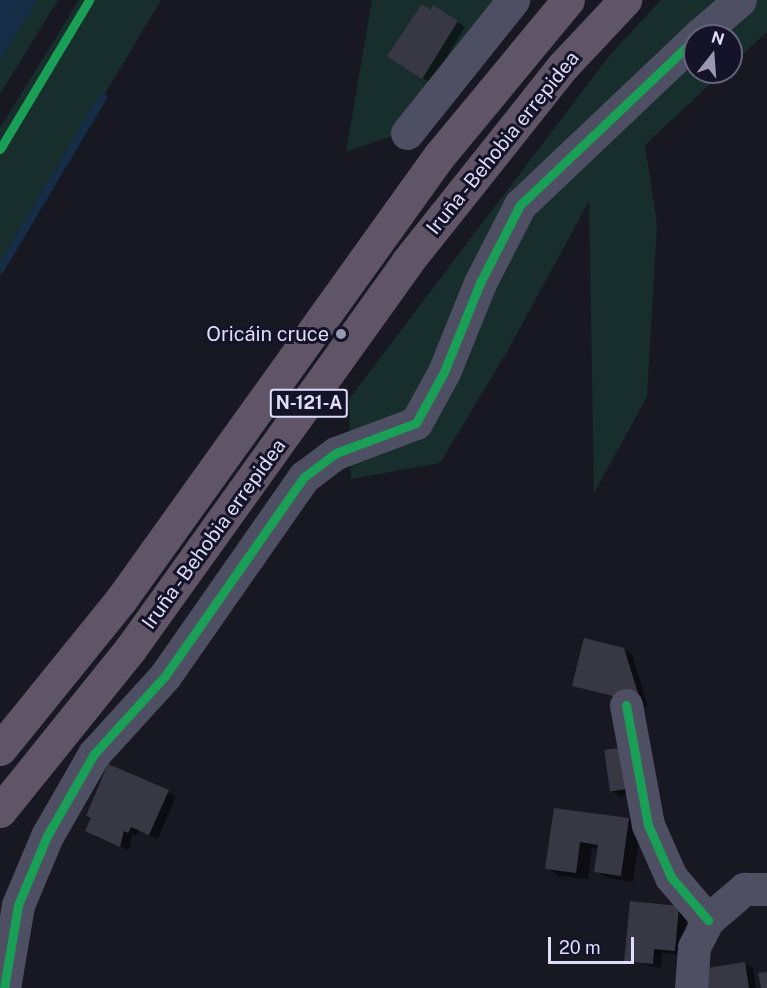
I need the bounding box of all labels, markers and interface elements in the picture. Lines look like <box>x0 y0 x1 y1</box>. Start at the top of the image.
north arrow <box>683 24 743 84</box>
text: N <box>709 27 727 49</box>
street label: Iruña - Behobia errepidea <box>420 44 586 242</box>
place label: Oricáin cruce <box>206 322 329 346</box>
marker: Oricáin cruce <box>334 327 348 341</box>
road number: N-121-A <box>268 388 350 418</box>
street label: Iruña - Behobia errepidea <box>135 432 293 636</box>
scale bar <box>551 925 636 963</box>
text: 20 m <box>559 937 601 958</box>

